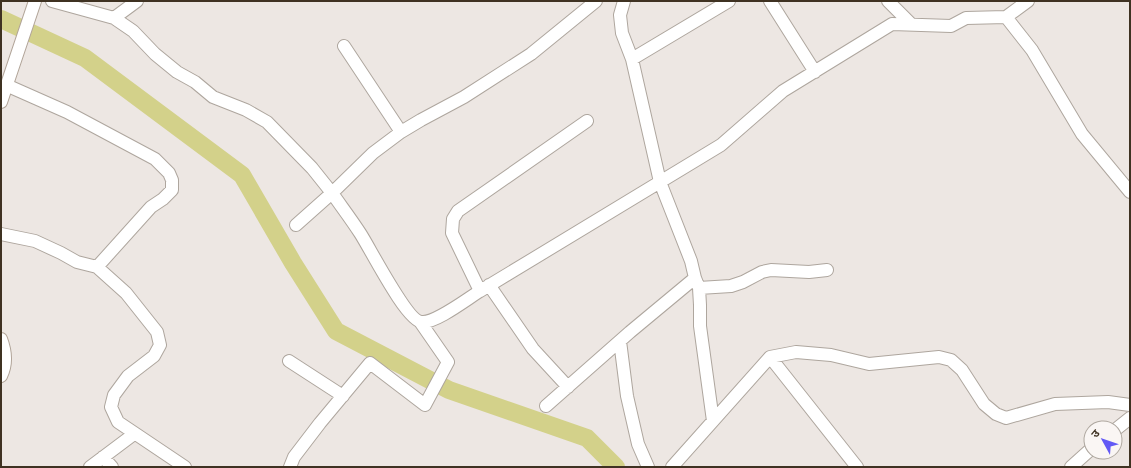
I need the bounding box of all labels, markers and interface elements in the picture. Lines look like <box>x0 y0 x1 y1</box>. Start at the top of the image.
north arrow <box>1083 420 1123 460</box>
text: उ <box>1088 426 1102 440</box>

